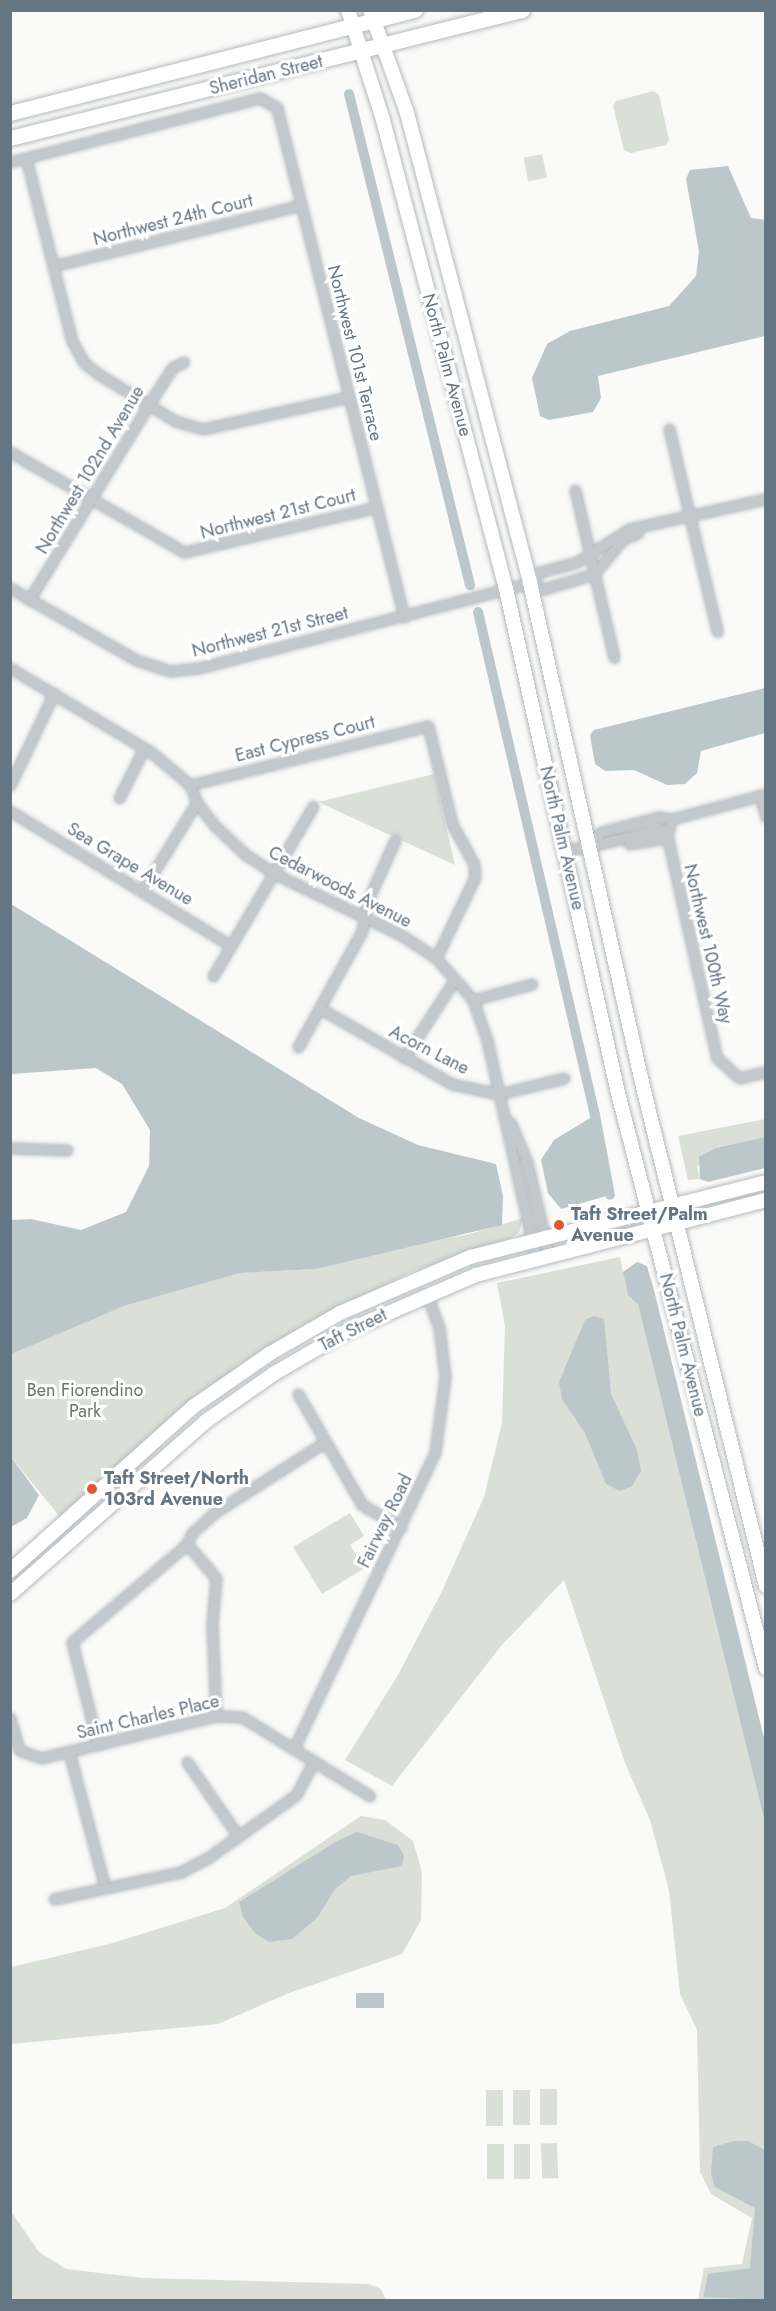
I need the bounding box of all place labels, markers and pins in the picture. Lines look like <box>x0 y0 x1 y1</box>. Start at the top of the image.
place label: Taft Street/Palm Avenue <box>571 1204 708 1246</box>
marker: Taft Street/Palm Avenue <box>552 1218 566 1232</box>
place label: Taft Street/North 103rd Avenue <box>104 1468 249 1510</box>
marker: Taft Street/North 103rd Avenue <box>85 1482 99 1496</box>

